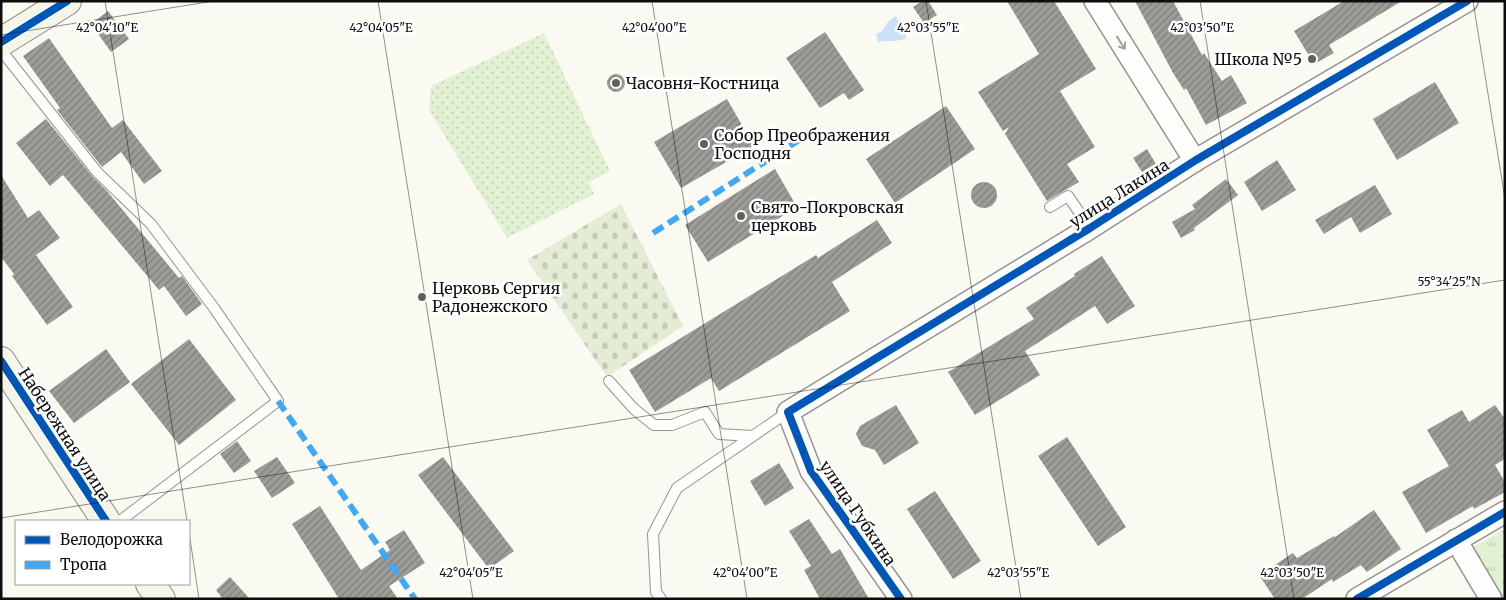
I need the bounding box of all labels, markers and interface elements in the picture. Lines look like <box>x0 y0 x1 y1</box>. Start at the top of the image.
text: 42°04'10"E <box>76 20 138 35</box>
text: 42°04'05"E <box>349 20 413 35</box>
text: 42°04'00"E <box>622 20 687 35</box>
text: 42°03'55"E <box>897 20 960 35</box>
text: 42°03'50"E <box>1170 20 1234 35</box>
one-way arrow <box>1116 35 1126 49</box>
place label: Школа №5 <box>1214 49 1302 69</box>
marker: Школа №5 <box>1306 53 1318 65</box>
place label: Часовня-Костница <box>626 73 780 93</box>
marker: Часовня-Костница <box>610 77 622 89</box>
place label: Собор Преображения Господня <box>714 125 890 163</box>
marker: Собор Преображения Господня <box>698 138 710 150</box>
street label: улица Лакина <box>1066 154 1173 232</box>
place label: Свято-Покровская церковь <box>751 197 904 235</box>
marker: Свято-Покровская церковь <box>735 210 747 222</box>
text: 55°34'25"N <box>1417 274 1481 289</box>
place label: Церковь Сергия Радонежского <box>432 278 560 316</box>
marker: Церковь Сергия Радонежского <box>416 291 428 303</box>
street label: Набережная улица <box>14 364 116 505</box>
street label: улица Губкина <box>815 457 901 570</box>
legend <box>15 520 190 585</box>
text: Велодорожка <box>60 530 163 549</box>
text: Тропа <box>60 555 107 574</box>
text: 42°04'05"E <box>439 565 503 580</box>
text: 42°04'00"E <box>713 565 778 580</box>
text: 42°03'55"E <box>987 565 1050 580</box>
text: 42°03'50"E <box>1260 565 1324 580</box>

